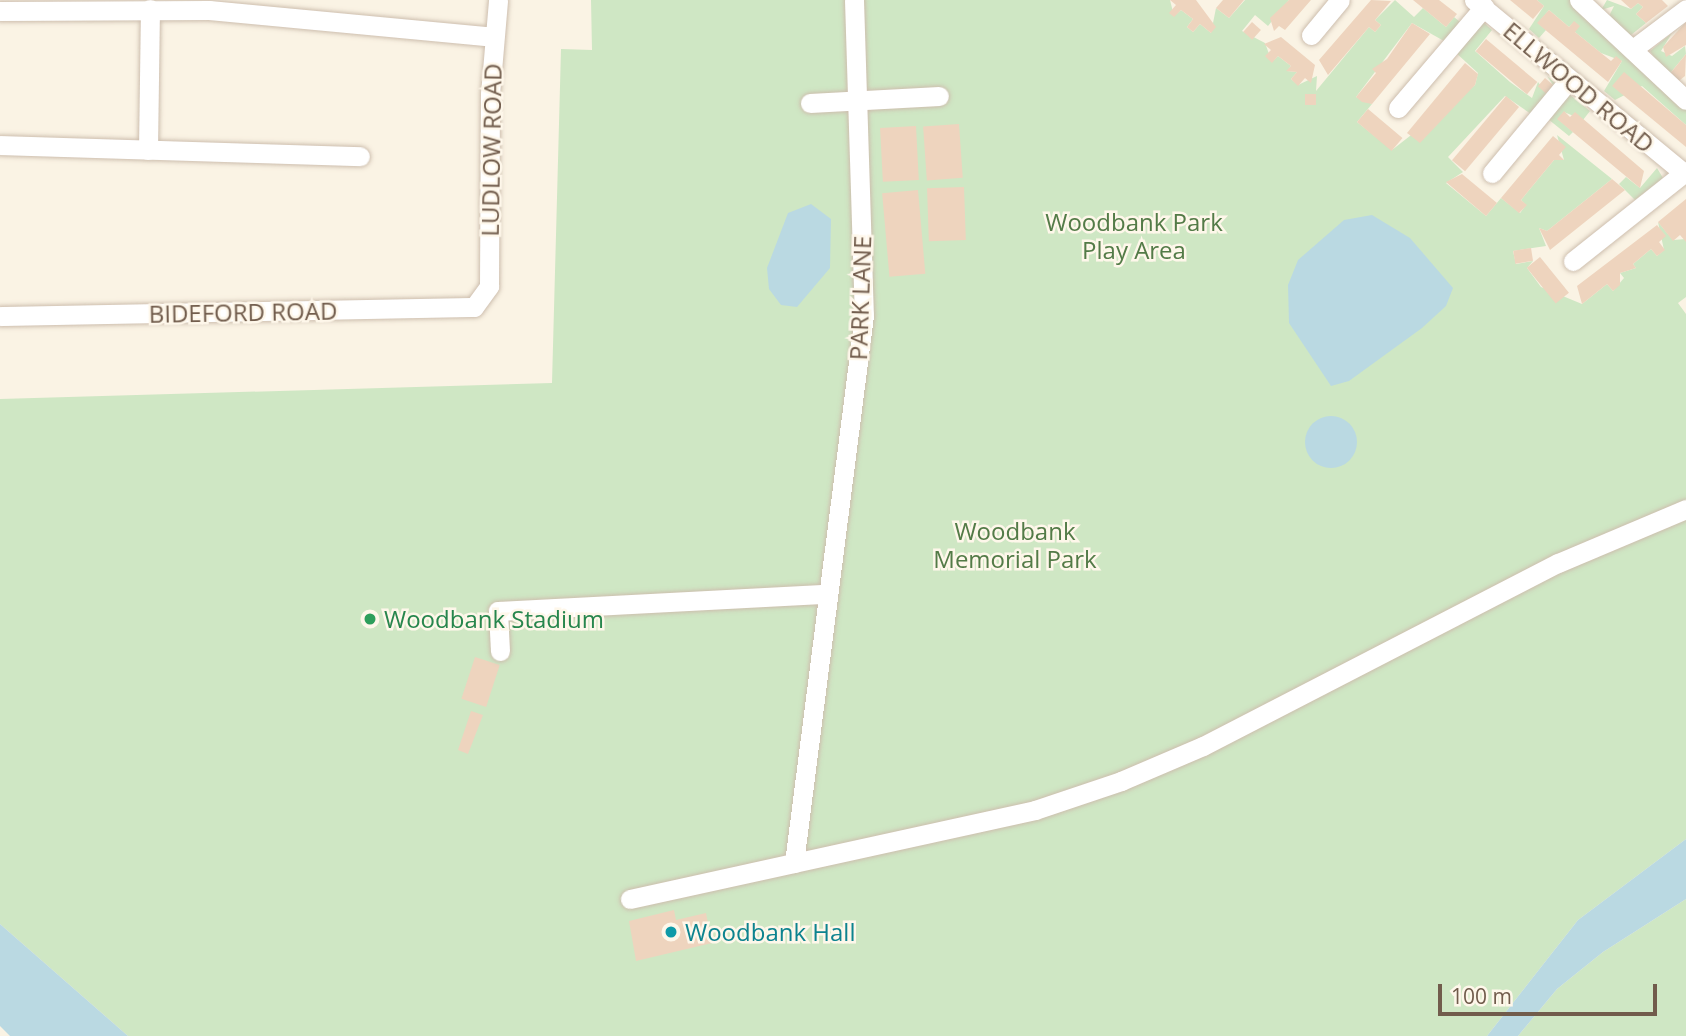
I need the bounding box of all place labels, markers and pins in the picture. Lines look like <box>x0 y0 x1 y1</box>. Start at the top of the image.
place label: Woodbank Stadium <box>384 605 604 633</box>
marker: Woodbank Stadium <box>362 611 378 627</box>
place label: Woodbank Hall <box>685 918 855 946</box>
marker: Woodbank Hall <box>663 924 679 940</box>

